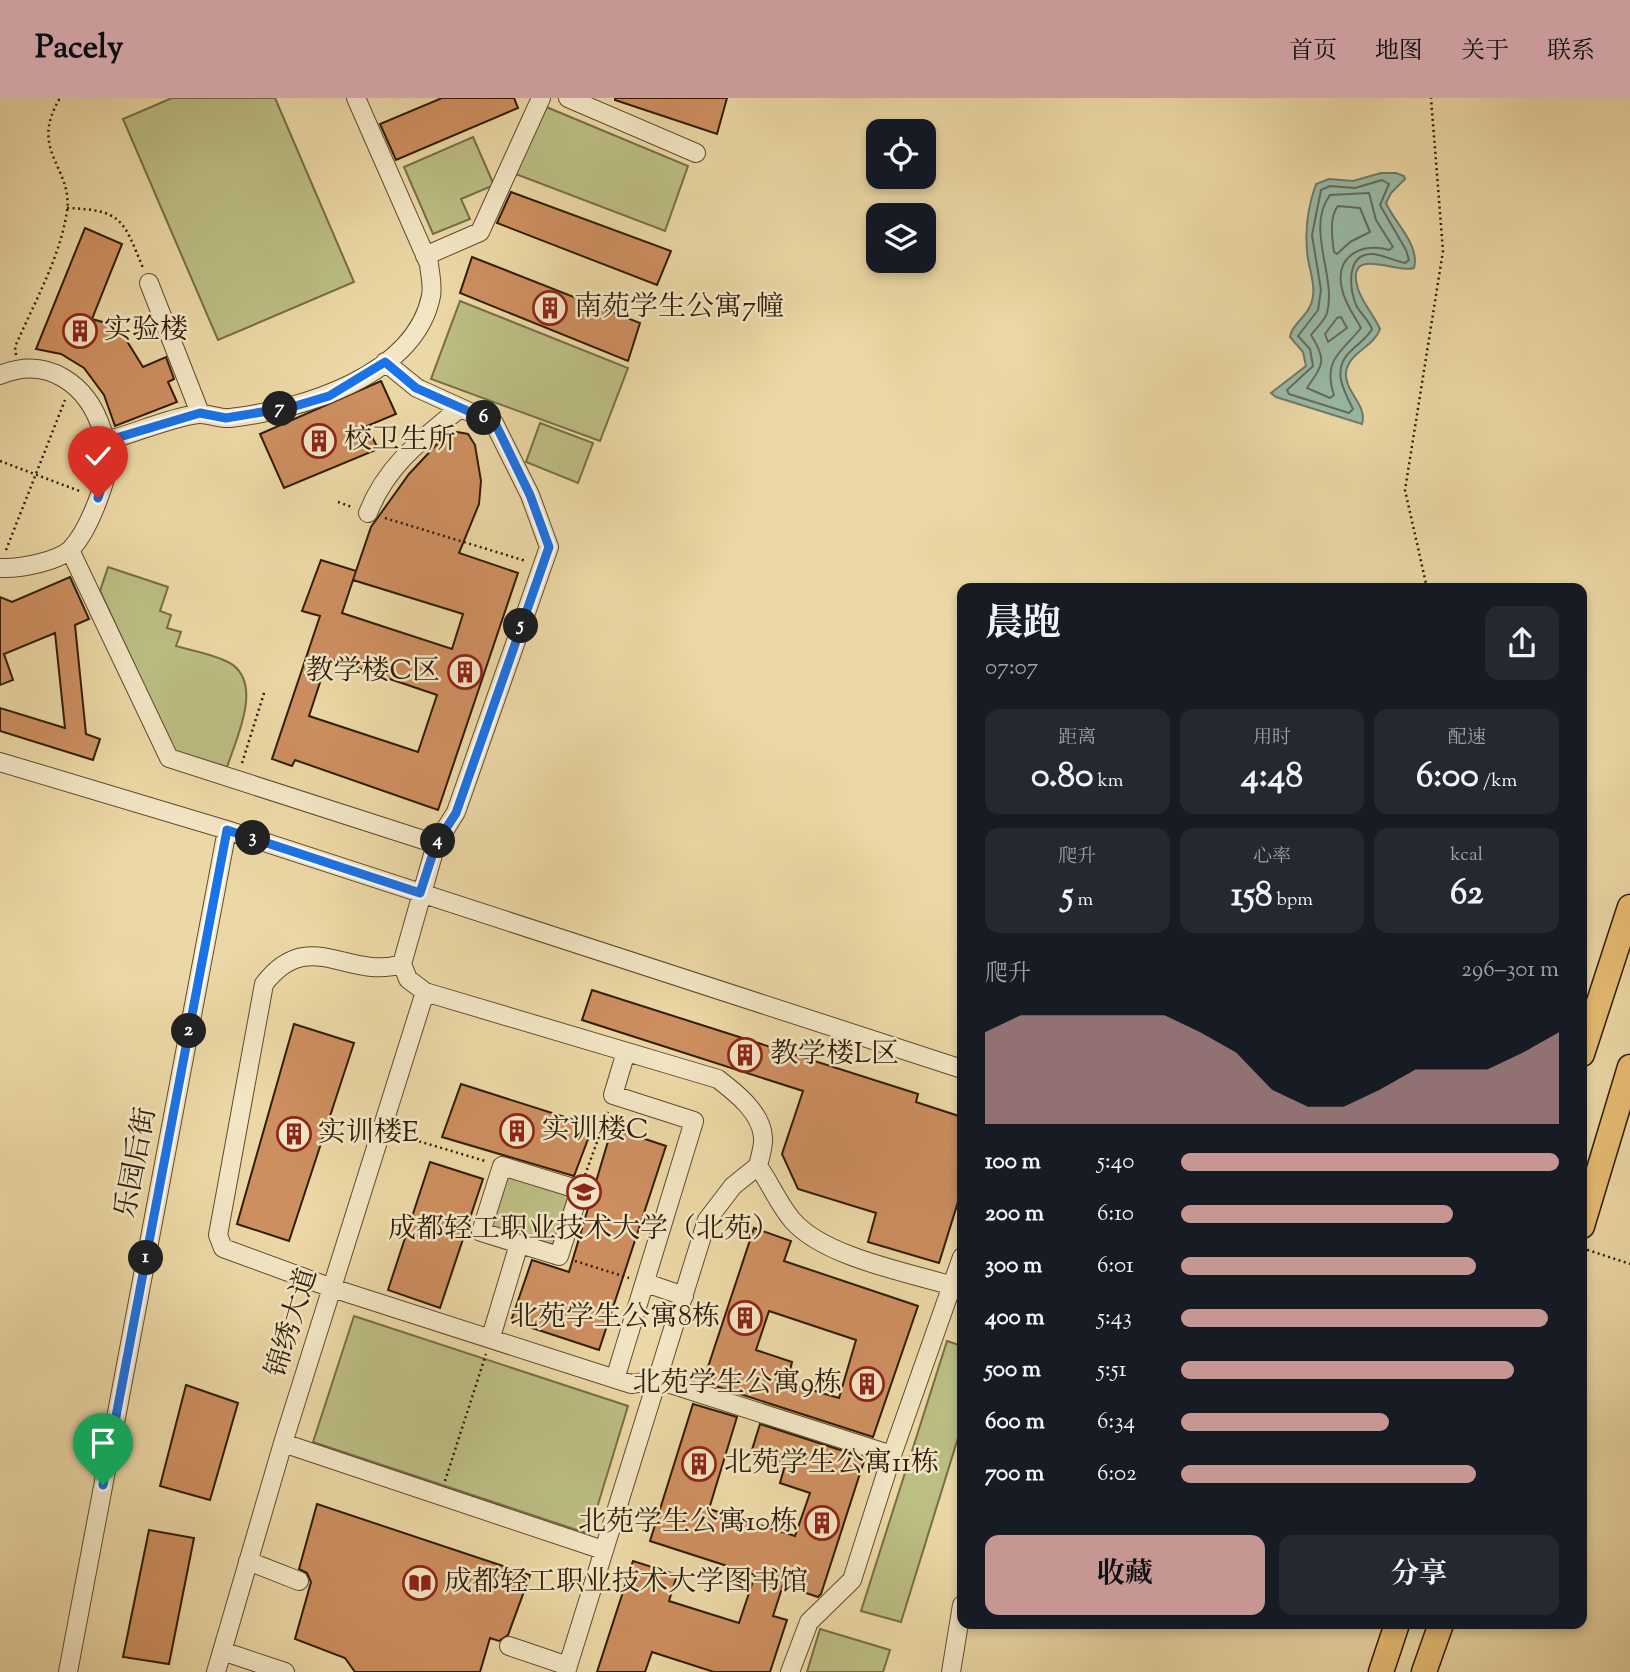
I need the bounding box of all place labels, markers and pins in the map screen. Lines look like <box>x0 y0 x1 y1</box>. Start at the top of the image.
place label: 南苑学生公寓7幢 <box>574 288 784 328</box>
building icon: 南苑学生公寓7幢 <box>531 289 569 327</box>
place label: 实验楼 <box>104 311 188 351</box>
building icon: 实验楼 <box>61 312 99 350</box>
pin: 7 <box>262 392 298 426</box>
pin: 6 <box>466 400 502 436</box>
place label: 校卫生所 <box>344 421 456 461</box>
building icon: 校卫生所 <box>300 422 338 460</box>
pin <box>68 426 128 498</box>
pin: 5 <box>504 608 538 644</box>
place label: 教学楼C区 <box>305 652 440 692</box>
building icon: 教学楼C区 <box>446 653 484 691</box>
pin: 3 <box>236 820 270 856</box>
pin: 4 <box>420 824 456 858</box>
pin: 2 <box>172 1014 206 1048</box>
place label: 教学楼L区 <box>770 1035 899 1075</box>
building icon: 教学楼L区 <box>726 1036 764 1074</box>
place label: 实训楼C <box>542 1111 649 1151</box>
building icon: 实训楼C <box>498 1112 536 1150</box>
place label: 实训楼E <box>318 1114 419 1154</box>
building icon: 实训楼E <box>275 1115 313 1153</box>
school or university icon: 成都轻工职业技术大学（北苑） <box>565 1173 603 1211</box>
place label: 成都轻工职业技术大学（北苑） <box>388 1210 780 1250</box>
pin: 1 <box>128 1240 164 1276</box>
place label: 北苑学生公寓8栋 <box>510 1298 720 1338</box>
building icon: 北苑学生公寓8栋 <box>726 1299 764 1337</box>
place label: 北苑学生公寓9栋 <box>632 1364 842 1404</box>
building icon: 北苑学生公寓9栋 <box>848 1365 886 1403</box>
pin <box>73 1413 133 1485</box>
place label: 北苑学生公寓11栋 <box>724 1444 939 1484</box>
building icon: 北苑学生公寓11栋 <box>680 1445 718 1483</box>
place label: 北苑学生公寓10栋 <box>578 1503 798 1543</box>
building icon: 北苑学生公寓10栋 <box>803 1504 841 1542</box>
place label: 成都轻工职业技术大学图书馆 <box>444 1563 808 1603</box>
library icon: 成都轻工职业技术大学图书馆 <box>401 1564 439 1602</box>

